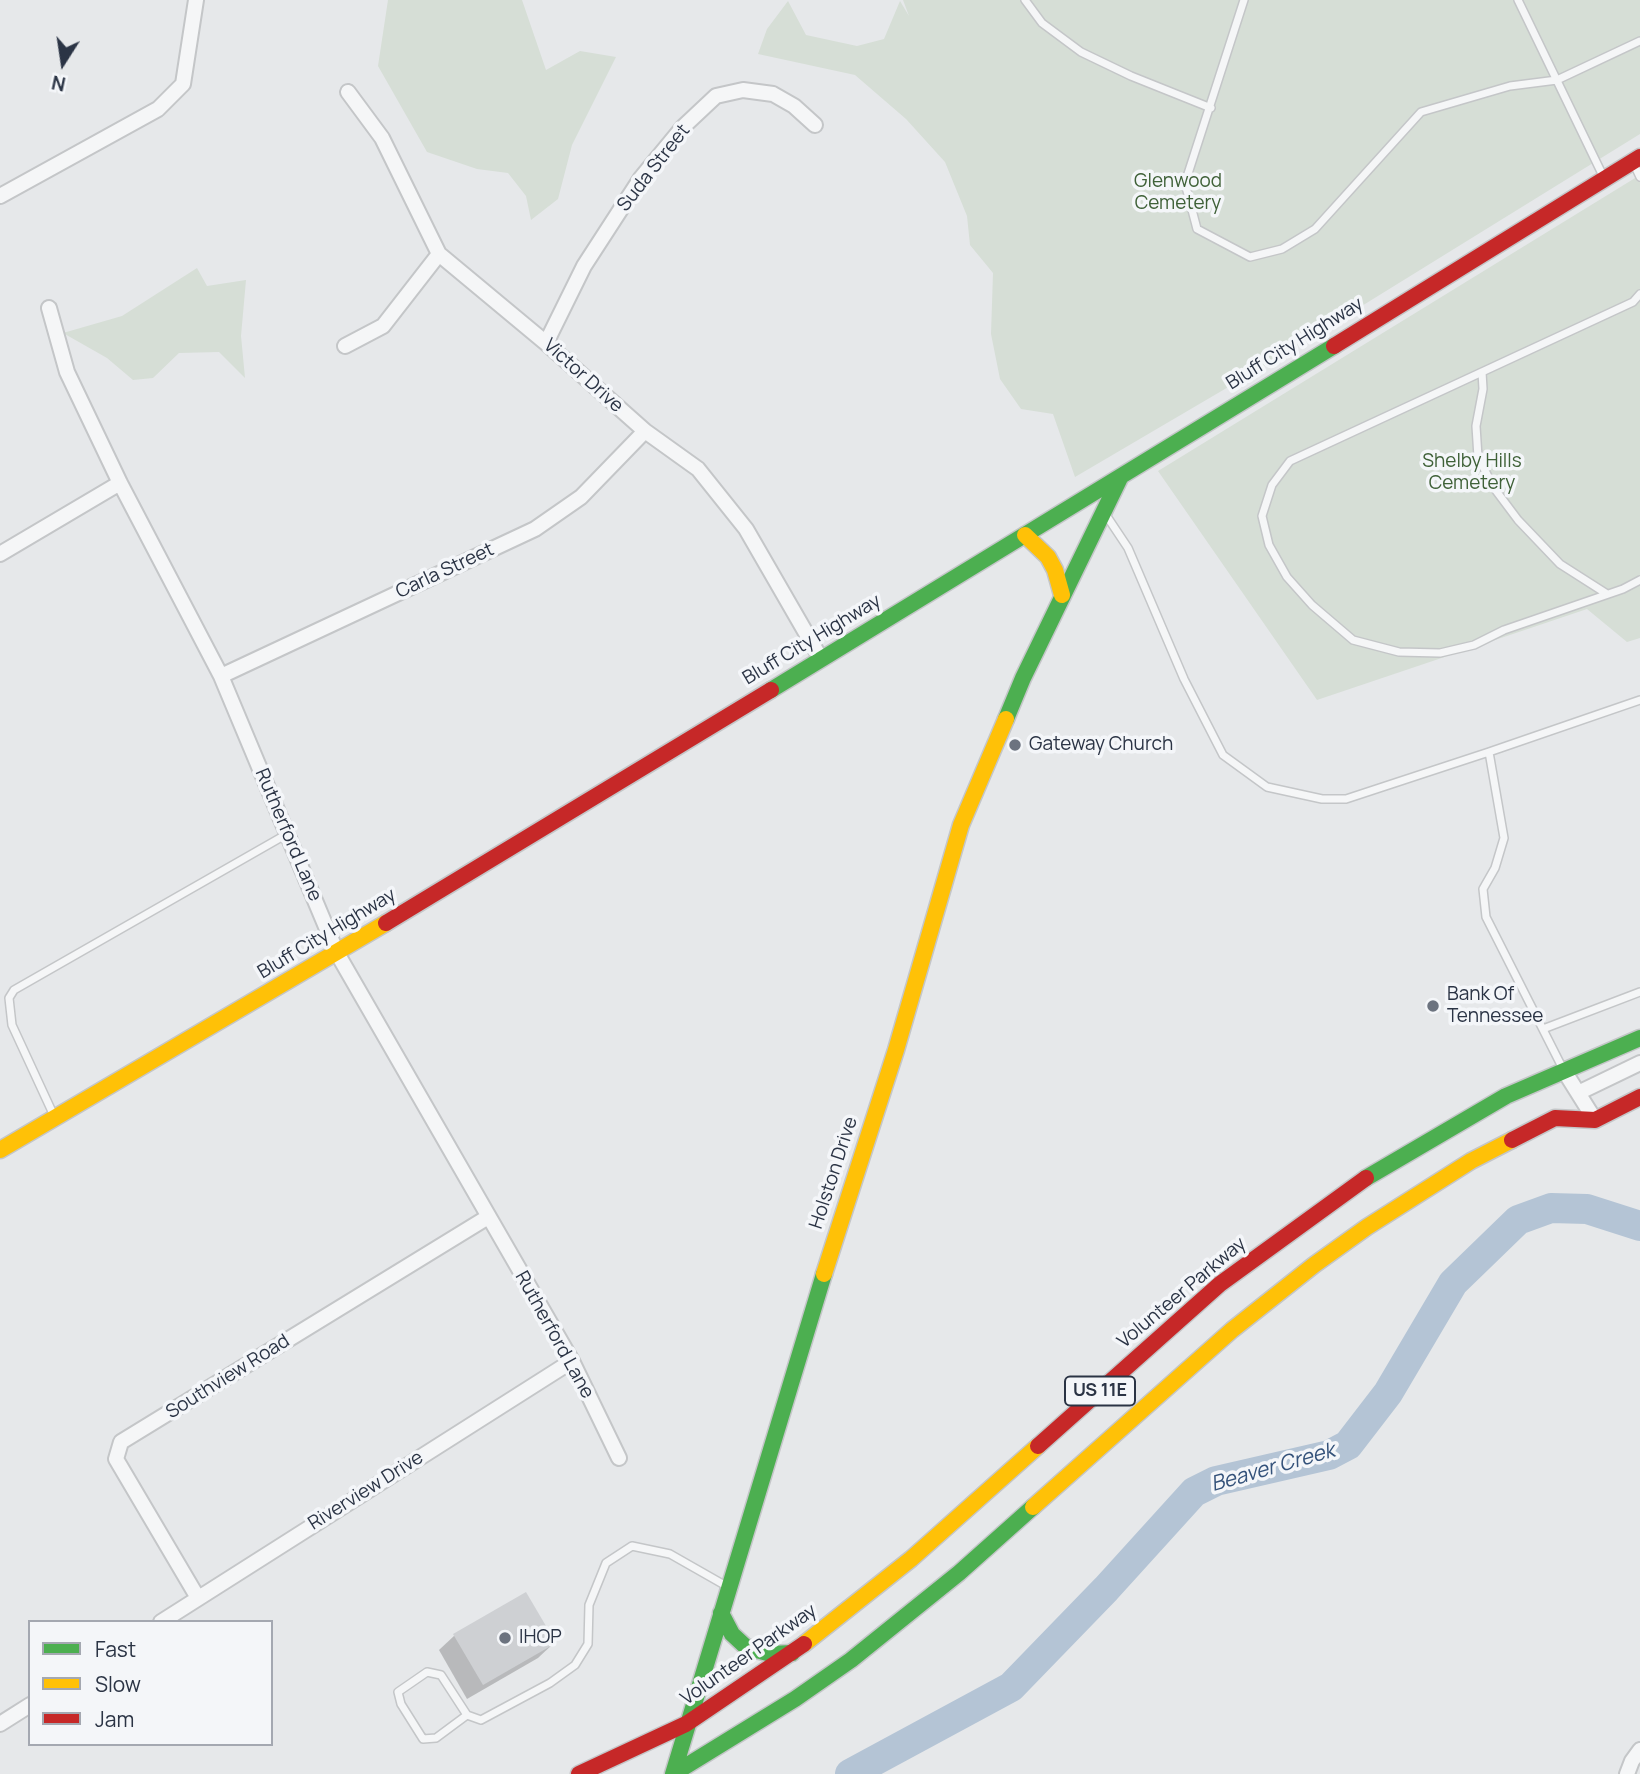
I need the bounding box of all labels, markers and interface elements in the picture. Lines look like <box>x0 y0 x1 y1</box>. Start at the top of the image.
north arrow <box>28 28 98 98</box>
text: N <box>49 69 68 98</box>
street label: Suda Street <box>613 120 695 216</box>
park label: Glenwood Cemetery <box>1134 171 1222 215</box>
street label: Bluff City Highway <box>1222 293 1368 395</box>
street label: Victor Drive <box>538 334 628 418</box>
park label: Shelby Hills Cemetery <box>1422 451 1522 495</box>
street label: Carla Street <box>392 538 498 604</box>
street label: Bluff City Highway <box>739 590 885 690</box>
place label: Gateway Church <box>1029 734 1173 756</box>
marker: Gateway Church <box>1007 737 1023 753</box>
street label: Rutherford Lane <box>250 765 326 905</box>
street label: Bluff City Highway <box>254 884 400 984</box>
place label: Bank Of Tennessee <box>1447 984 1543 1028</box>
marker: Bank Of Tennessee <box>1425 998 1441 1014</box>
street label: Holston Drive <box>805 1114 863 1232</box>
street label: Volunteer Parkway <box>1113 1233 1251 1353</box>
street label: Rutherford Lane <box>510 1267 598 1403</box>
street label: Southview Road <box>162 1330 294 1424</box>
road number: US 11E <box>1065 1376 1135 1406</box>
water label: Beaver Creek <box>1208 1438 1338 1498</box>
street label: Riverview Drive <box>304 1447 428 1535</box>
street label: Volunteer Parkway <box>677 1600 821 1710</box>
legend <box>28 1620 273 1746</box>
place label: IHOP <box>519 1627 562 1649</box>
marker: IHOP <box>497 1630 513 1646</box>
text: Fast <box>95 1635 136 1663</box>
text: Slow <box>95 1670 141 1698</box>
text: Jam <box>95 1705 134 1733</box>

